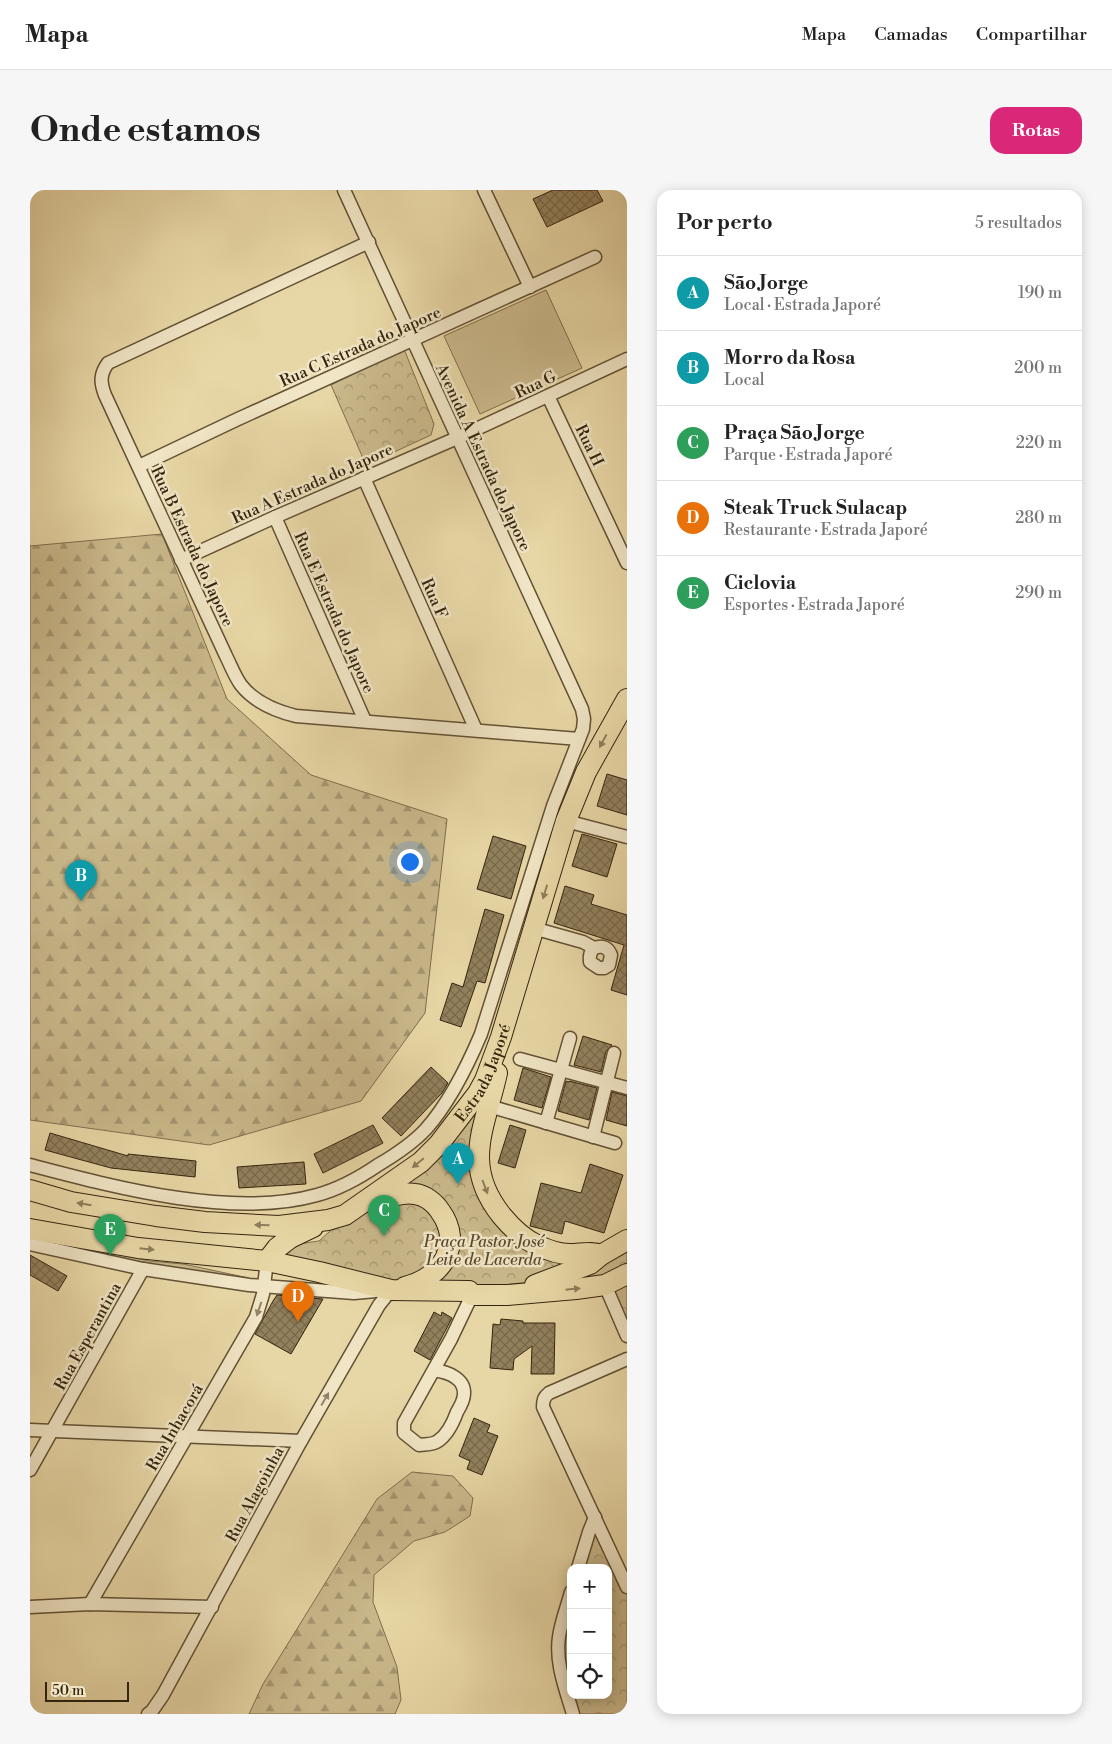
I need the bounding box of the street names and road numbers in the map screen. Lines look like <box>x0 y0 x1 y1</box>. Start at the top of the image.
street label: Rua C Estrada do Japore <box>277 302 444 392</box>
street label: Avenida A Estrada do Japore <box>430 360 535 554</box>
street label: Rua G <box>512 367 559 403</box>
street label: Rua H <box>570 421 608 470</box>
street label: Rua A Estrada do Japore <box>229 439 396 529</box>
street label: Rua B Estrada do Japore <box>146 463 238 630</box>
street label: Rua E Estrada do Japore <box>289 529 379 696</box>
street label: Rua F <box>416 575 452 622</box>
street label: Estrada Japoré <box>451 1022 515 1126</box>
street label: Rua Esperantina <box>50 1278 126 1394</box>
street label: Rua Inhacorá <box>142 1380 208 1474</box>
street label: Rua Alagoinha <box>221 1443 289 1546</box>

